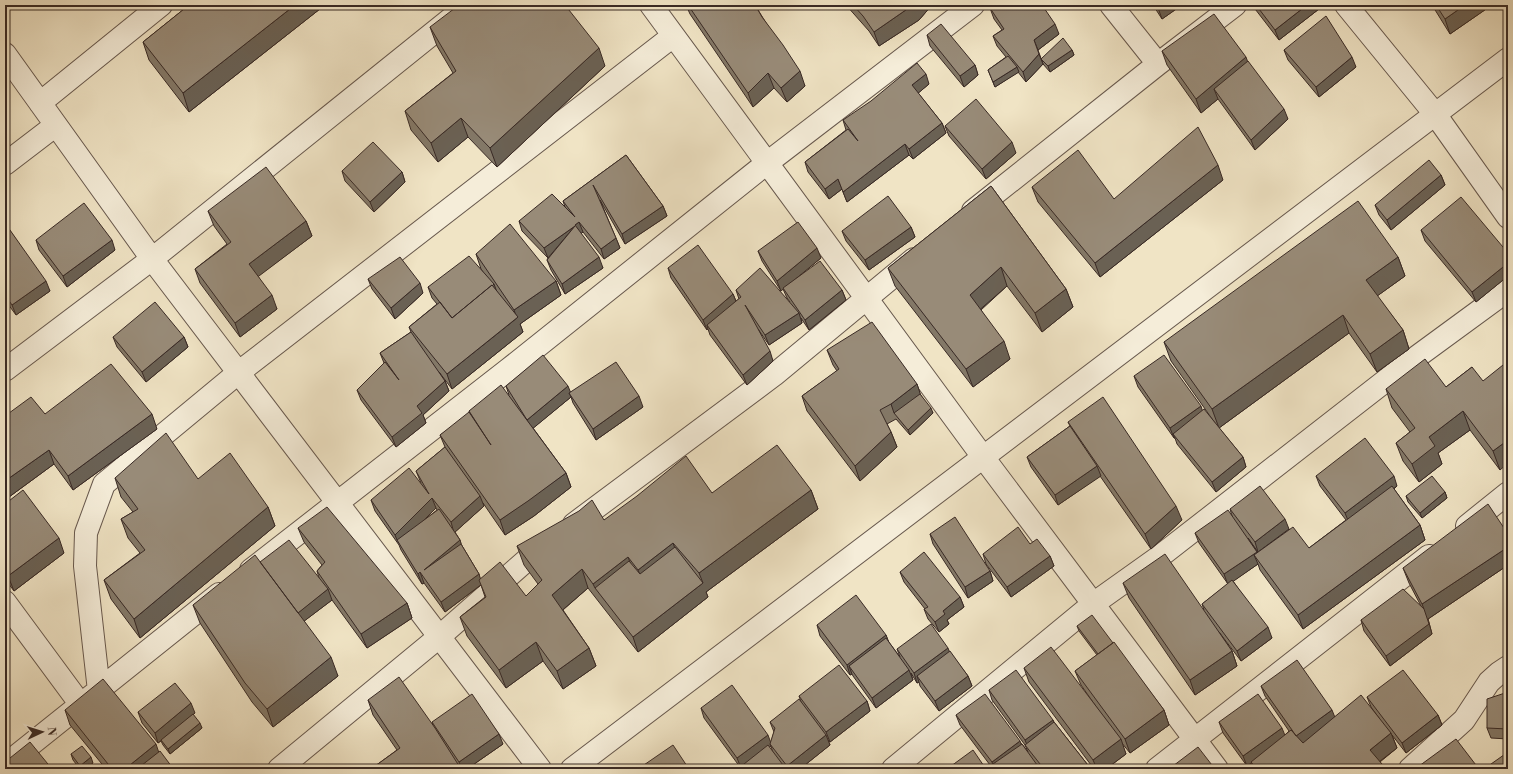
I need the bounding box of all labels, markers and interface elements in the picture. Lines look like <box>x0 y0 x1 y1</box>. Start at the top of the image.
north arrow <box>22 712 62 752</box>
text: N <box>44 727 58 736</box>

